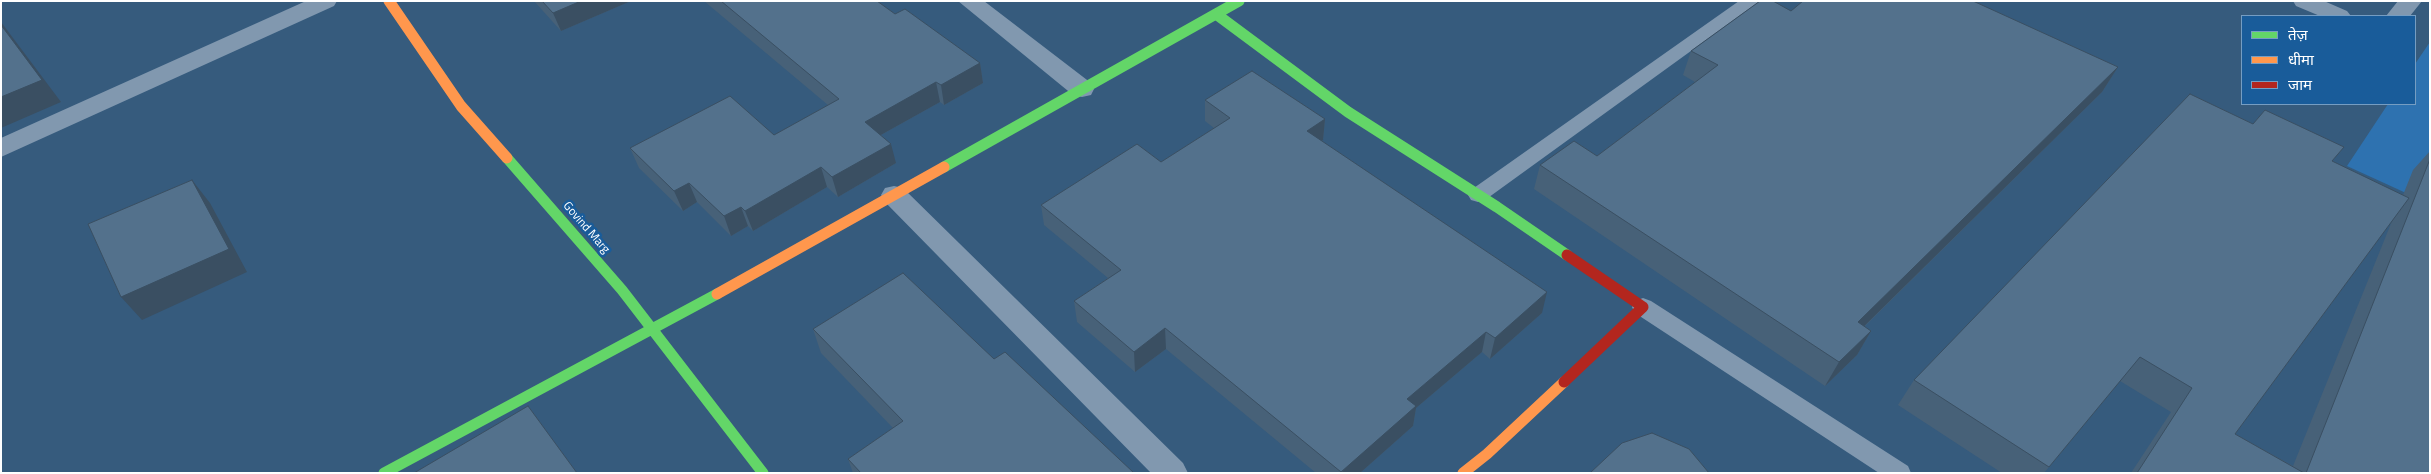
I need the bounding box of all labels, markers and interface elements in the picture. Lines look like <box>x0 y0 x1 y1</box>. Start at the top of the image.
legend <box>2241 15 2416 105</box>
text: तेज़ <box>2288 23 2308 46</box>
text: धीमा <box>2288 48 2314 71</box>
text: जाम <box>2288 73 2312 96</box>
street label: Govind Marg <box>560 199 612 257</box>

